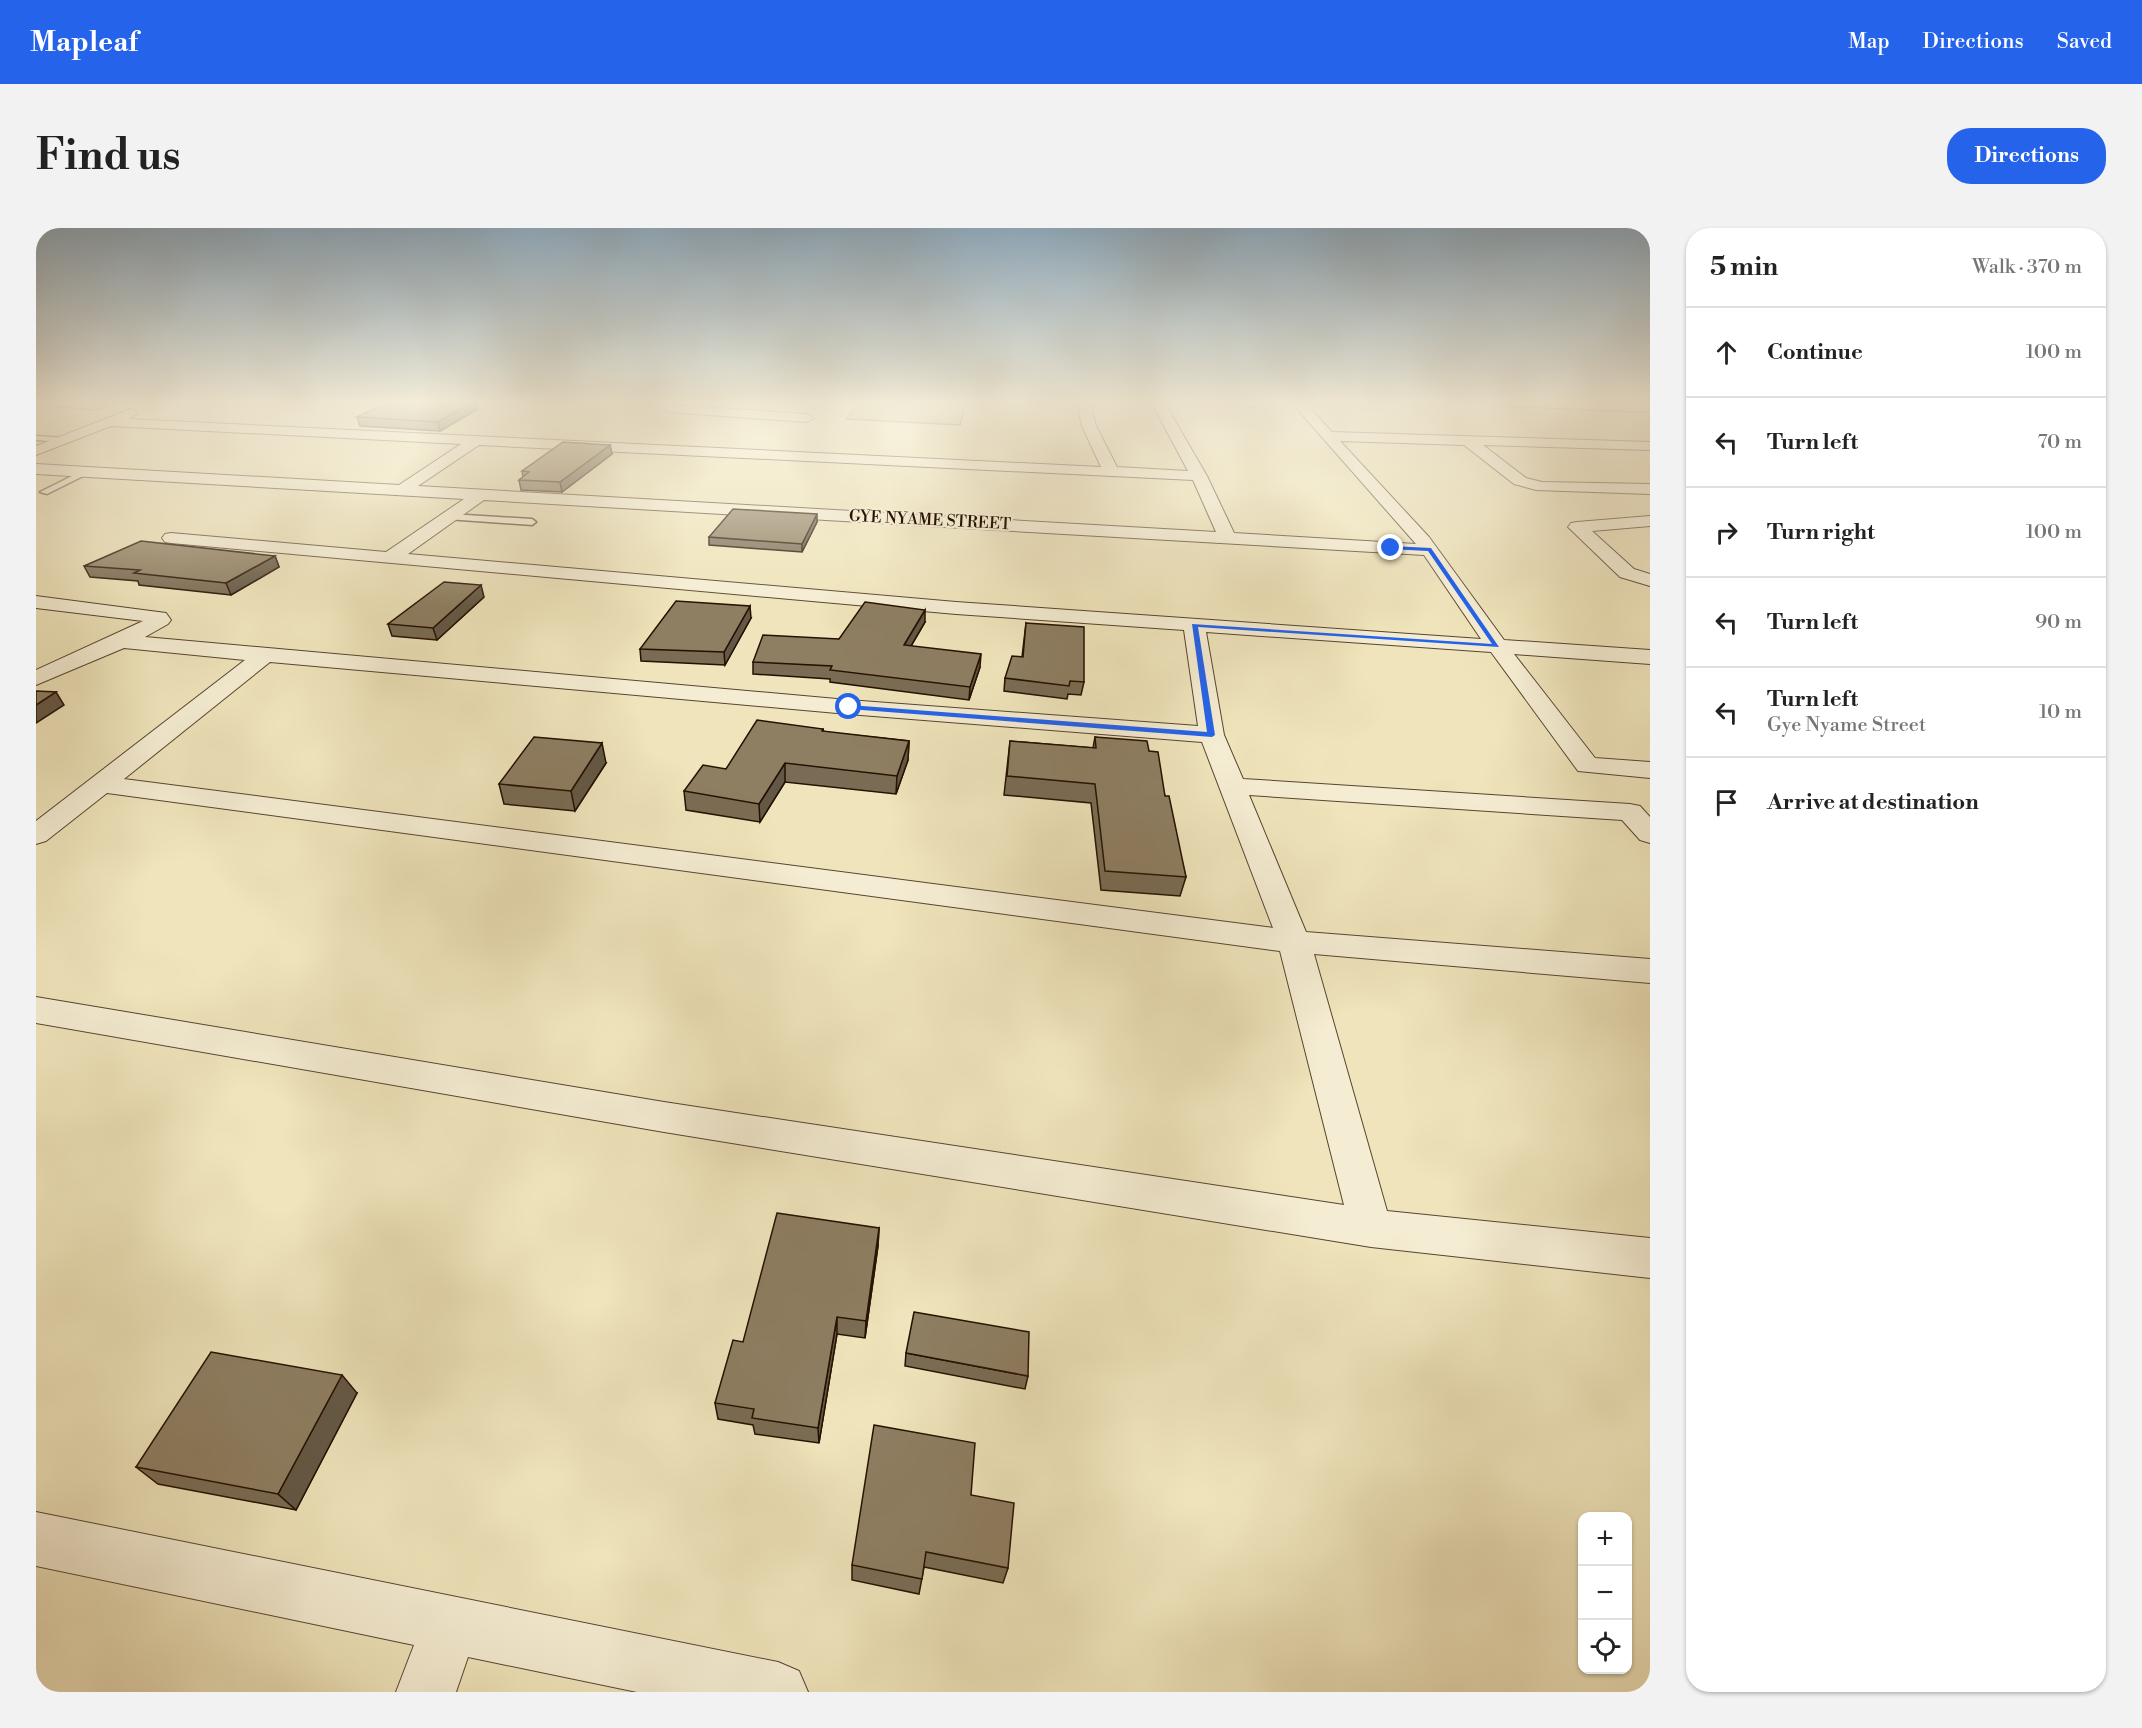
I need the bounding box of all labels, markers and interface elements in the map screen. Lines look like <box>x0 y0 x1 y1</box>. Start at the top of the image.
text: Mapleaf <box>30 25 138 60</box>
text: Map <box>1848 29 1890 55</box>
text: Directions <box>1923 29 2024 55</box>
text: Saved <box>2057 29 2112 55</box>
button: Directions <box>1947 128 2106 184</box>
text: Find us <box>36 130 180 183</box>
text: 5 min <box>1710 251 1778 283</box>
text: Walk · 370 m <box>1972 255 2082 280</box>
icon: ahead <box>1710 336 1743 369</box>
text: Continue <box>1767 339 1863 366</box>
text: 100 m <box>2026 340 2082 365</box>
icon: left <box>1710 426 1743 459</box>
text: Turn left <box>1767 429 1858 456</box>
text: 70 m <box>2038 430 2082 455</box>
street label: GYE NYAME STREET <box>848 506 1012 534</box>
icon: right <box>1710 516 1743 549</box>
text: Turn right <box>1767 519 1875 546</box>
text: 100 m <box>2026 520 2082 545</box>
route end <box>1377 534 1403 560</box>
icon: left <box>1710 606 1743 639</box>
text: Turn left <box>1767 609 1858 636</box>
text: 90 m <box>2035 610 2082 635</box>
text: Turn left <box>1767 686 1858 713</box>
route start <box>835 693 861 719</box>
icon: left <box>1710 696 1743 729</box>
text: 10 m <box>2039 700 2082 725</box>
text: Gye Nyame Street <box>1767 713 1926 738</box>
icon: arrive <box>1710 786 1743 819</box>
text: Arrive at destination <box>1767 789 1979 816</box>
map controls <box>1578 1512 1632 1674</box>
button: + <box>1578 1512 1632 1566</box>
button: − <box>1578 1566 1632 1620</box>
button: locate <box>1578 1620 1632 1674</box>

